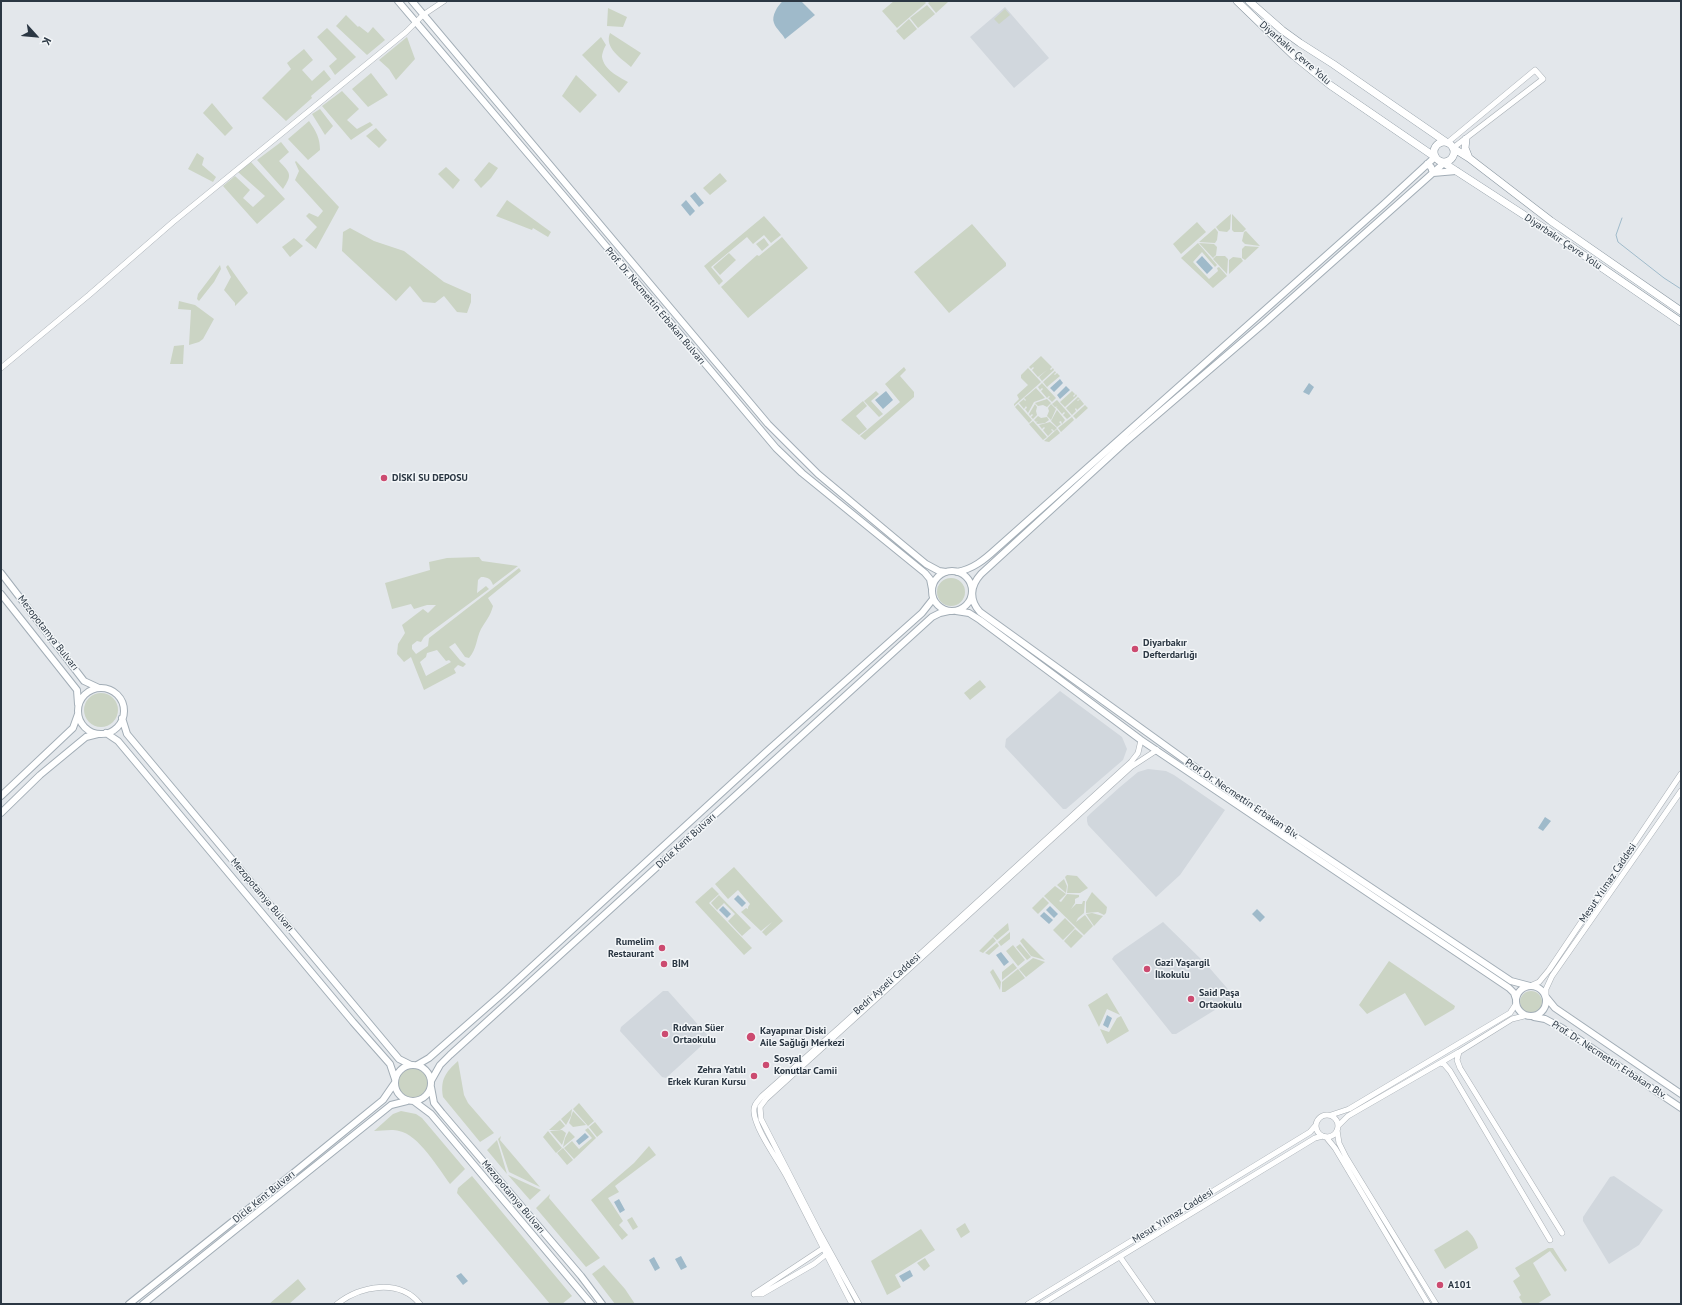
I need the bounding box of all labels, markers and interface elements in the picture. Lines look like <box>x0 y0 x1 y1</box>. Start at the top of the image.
north arrow <box>16 16 56 56</box>
street label: Diyarbakır Çevre Yolu <box>1257 19 1333 87</box>
text: K <box>39 35 54 48</box>
street label: Diyarbakır Çevre Yolu <box>1522 212 1604 272</box>
street label: Prof. Dr. Necmettin Erbakan Bulvarı <box>602 245 708 367</box>
place label: DİSKİ SU DEPOSU <box>392 472 468 484</box>
marker: DİSKİ SU DEPOSU <box>379 473 389 483</box>
street label: Mezopotamya Bulvarı <box>15 593 81 673</box>
place label: Diyarbakır Defterdarlığı <box>1143 637 1197 660</box>
marker: Diyarbakır Defterdarlığı <box>1130 644 1140 654</box>
street label: Prof. Dr. Necmettin Erbakan Blv. <box>1183 756 1301 842</box>
street label: Dicle Kent Bulvarı <box>654 811 718 871</box>
street label: Mesut Yılmaz Caddesi <box>1577 841 1639 925</box>
street label: Mezopotamya Bulvarı <box>228 856 296 934</box>
place label: Rumelim Restaurant <box>608 936 654 960</box>
marker: Rumelim Restaurant <box>657 943 667 953</box>
street label: Bedri Ayseli Caddesi <box>851 951 923 1017</box>
place label: Gazi Yaşargil İlkokulu <box>1155 957 1210 980</box>
place label: BİM <box>672 958 689 970</box>
marker: BİM <box>659 959 669 969</box>
marker: Gazi Yaşargil İlkokulu <box>1142 964 1152 974</box>
place label: Said Paşa Ortaokulu <box>1199 987 1242 1010</box>
marker: Said Paşa Ortaokulu <box>1186 994 1196 1004</box>
street label: Prof. Dr. Necmettin Erbakan Blv. <box>1549 1018 1669 1102</box>
place label: Rıdvan Süer Ortaokulu <box>673 1022 724 1046</box>
place label: Kayapınar Diski Aile Sağlığı Merkezi <box>760 1025 845 1048</box>
marker: Rıdvan Süer Ortaokulu <box>660 1029 670 1039</box>
marker: Kayapınar Diski Aile Sağlığı Merkezi <box>745 1031 757 1043</box>
place label: Sosyal Konutlar Camii <box>774 1053 837 1076</box>
marker: Sosyal Konutlar Camii <box>761 1060 771 1070</box>
place label: Zehra Yatılı Erkek Kuran Kursu <box>668 1064 746 1088</box>
marker: Zehra Yatılı Erkek Kuran Kursu <box>749 1071 759 1081</box>
street label: Mezopotamya Bulvarı <box>479 1158 547 1236</box>
street label: Dicle Kent Bulvarı <box>230 1168 298 1226</box>
street label: Mesut Yılmaz Caddesi <box>1130 1186 1216 1246</box>
place label: A101 <box>1448 1279 1471 1291</box>
marker: A101 <box>1435 1280 1445 1290</box>

